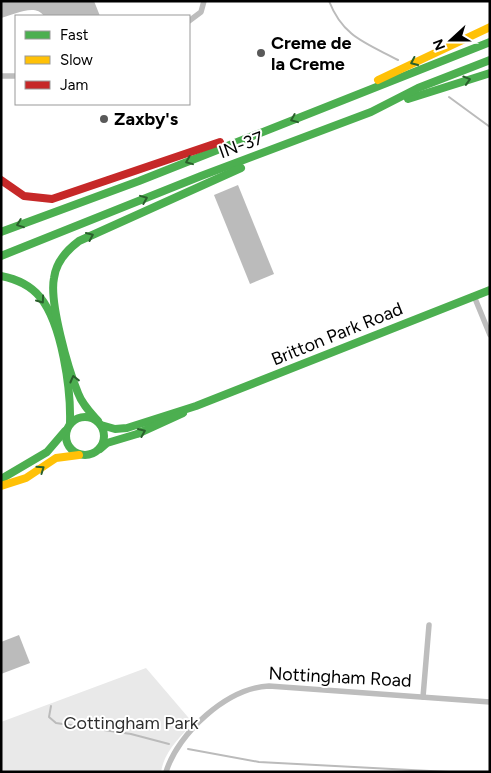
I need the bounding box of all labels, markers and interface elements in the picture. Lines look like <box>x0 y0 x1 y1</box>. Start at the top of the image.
legend <box>15 15 190 105</box>
north arrow <box>426 15 476 65</box>
text: Fast <box>60 26 89 44</box>
place label: Creme de la Creme <box>271 32 352 75</box>
text: N <box>429 36 449 53</box>
marker: Creme de la Creme <box>255 47 267 59</box>
text: Slow <box>60 51 93 69</box>
one-way arrow <box>410 56 419 67</box>
text: Jam <box>60 76 88 94</box>
one-way arrow <box>463 76 471 86</box>
place label: Zaxby's <box>114 108 179 130</box>
marker: Zaxby's <box>98 113 110 125</box>
one-way arrow <box>290 114 298 124</box>
street label: IN-37 <box>216 127 267 163</box>
one-way arrow <box>185 155 194 165</box>
one-way arrow <box>139 195 148 205</box>
one-way arrow <box>17 218 25 228</box>
one-way arrow <box>85 231 94 242</box>
one-way arrow <box>36 294 44 303</box>
street label: Britton Park Road <box>268 298 406 370</box>
one-way arrow <box>70 376 80 384</box>
one-way arrow <box>137 427 146 438</box>
one-way arrow <box>35 466 44 475</box>
street label: Nottingham Road <box>268 662 412 692</box>
park label: Cottingham Park <box>63 712 199 734</box>

